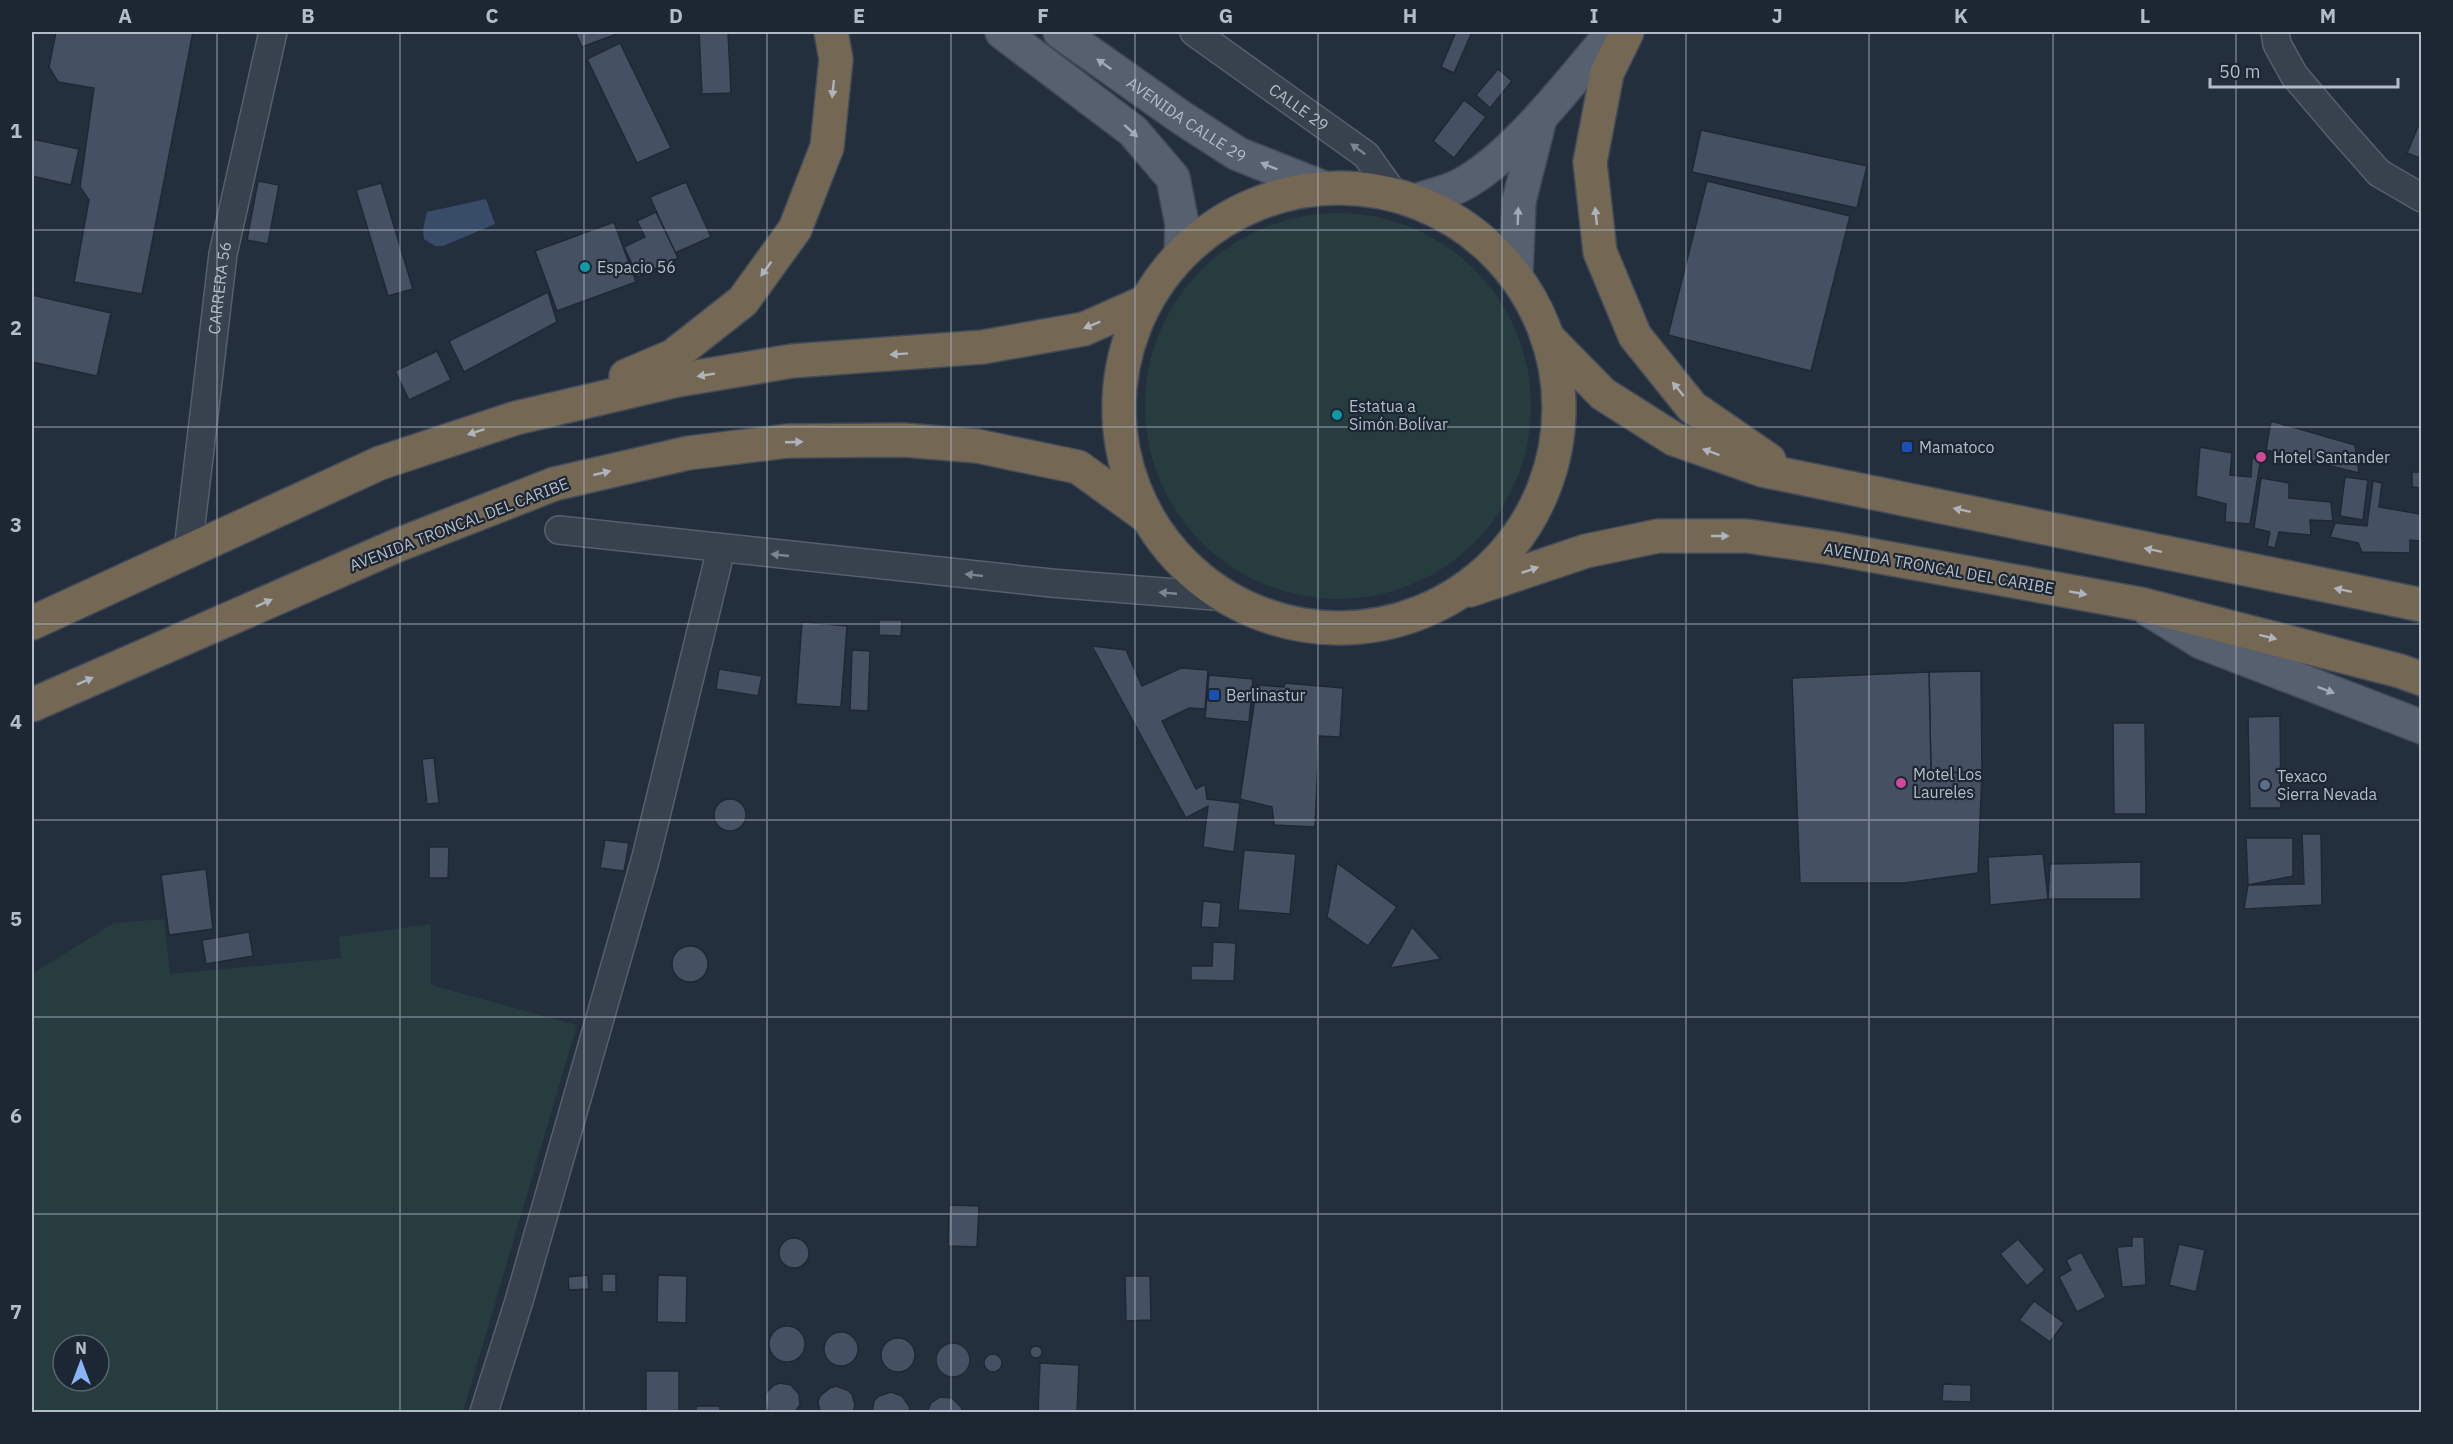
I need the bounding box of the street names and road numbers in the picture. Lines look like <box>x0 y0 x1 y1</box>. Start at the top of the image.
street label: AVENIDA CALLE 29 <box>1123 72 1249 166</box>
street label: CALLE 29 <box>1265 79 1333 135</box>
street label: CARRERA 56 <box>204 239 236 335</box>
street label: AVENIDA TRONCAL DEL CARIBE <box>347 473 571 575</box>
street label: AVENIDA TRONCAL DEL CARIBE <box>1822 538 2056 598</box>

